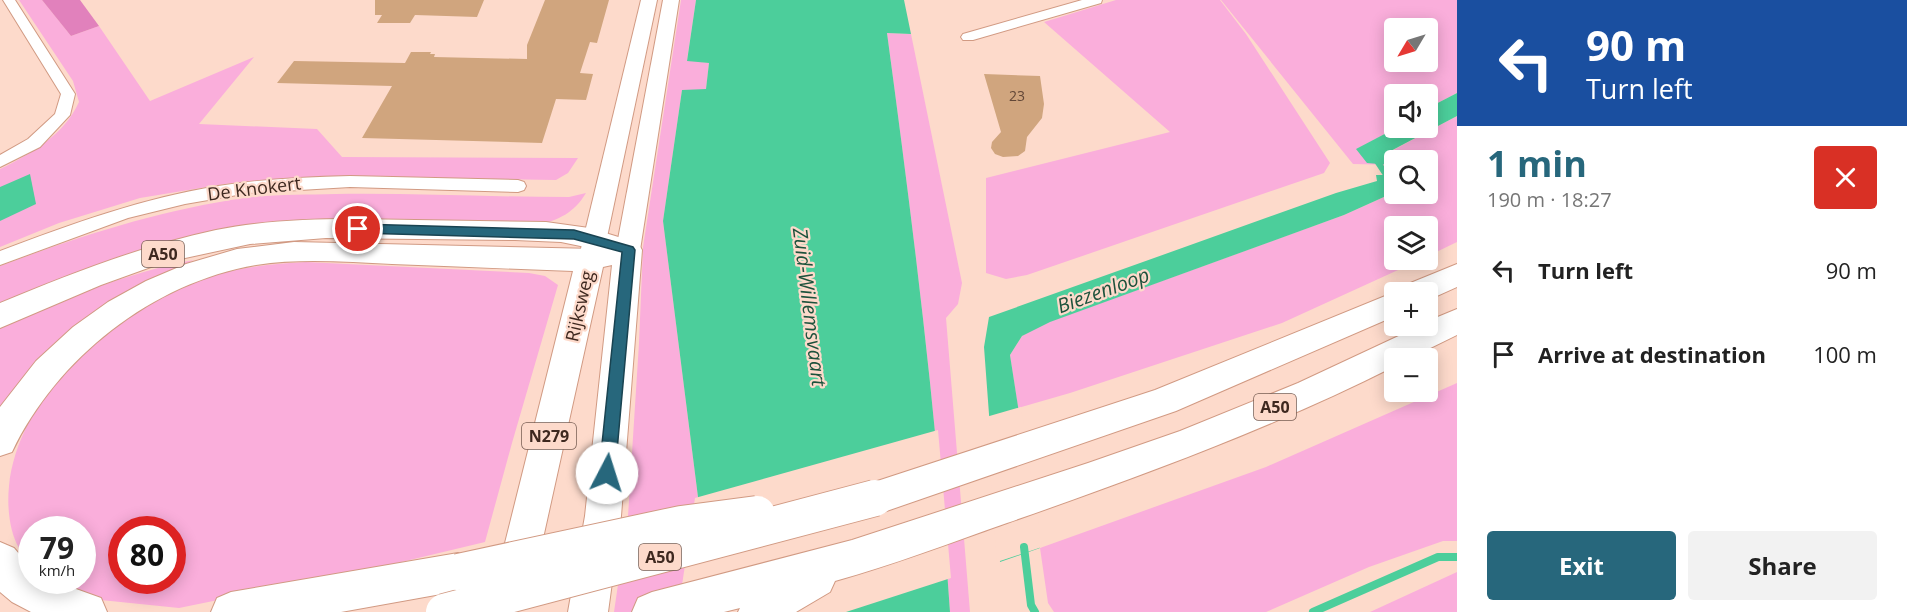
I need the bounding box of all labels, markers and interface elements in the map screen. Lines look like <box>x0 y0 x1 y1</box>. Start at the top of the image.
text: 90 m <box>1586 16 1686 73</box>
north arrow <box>1384 18 1438 72</box>
map controls <box>1384 18 1438 402</box>
icon: left <box>1487 24 1565 102</box>
text: Turn left <box>1586 70 1693 107</box>
button: sound <box>1384 84 1438 138</box>
house number: 23 <box>1009 86 1025 105</box>
text: 1 min <box>1487 139 1587 188</box>
button: close <box>1814 146 1877 209</box>
button: search <box>1384 150 1438 204</box>
street label: De Knokert <box>206 170 302 206</box>
text: 190 m · 18:27 <box>1487 186 1612 213</box>
pin <box>332 203 383 254</box>
icon: arrive <box>341 212 374 245</box>
button: layers <box>1384 216 1438 270</box>
water label: Zuid-Willemsvaart <box>787 225 833 389</box>
road number: A50 <box>142 241 184 267</box>
icon: left <box>1487 254 1520 287</box>
text: Turn left <box>1538 255 1633 285</box>
text: 90 m <box>1826 255 1877 285</box>
water label: Biezenloop <box>1053 261 1153 319</box>
street label: Rijksweg <box>559 268 599 344</box>
button: + <box>1384 282 1438 336</box>
icon: arrive <box>1487 338 1520 371</box>
text: Arrive at destination <box>1538 339 1766 369</box>
text: 100 m <box>1813 339 1877 369</box>
button: − <box>1384 348 1438 402</box>
road number: A50 <box>1254 394 1296 420</box>
road number: N279 <box>522 423 576 449</box>
position arrow <box>575 441 639 505</box>
speed limit sign: 80 <box>108 516 186 594</box>
text: 79 <box>40 527 74 568</box>
button: Exit <box>1487 531 1676 600</box>
button: Share <box>1688 531 1877 600</box>
road number: A50 <box>639 544 681 570</box>
text: km/h <box>39 560 75 580</box>

